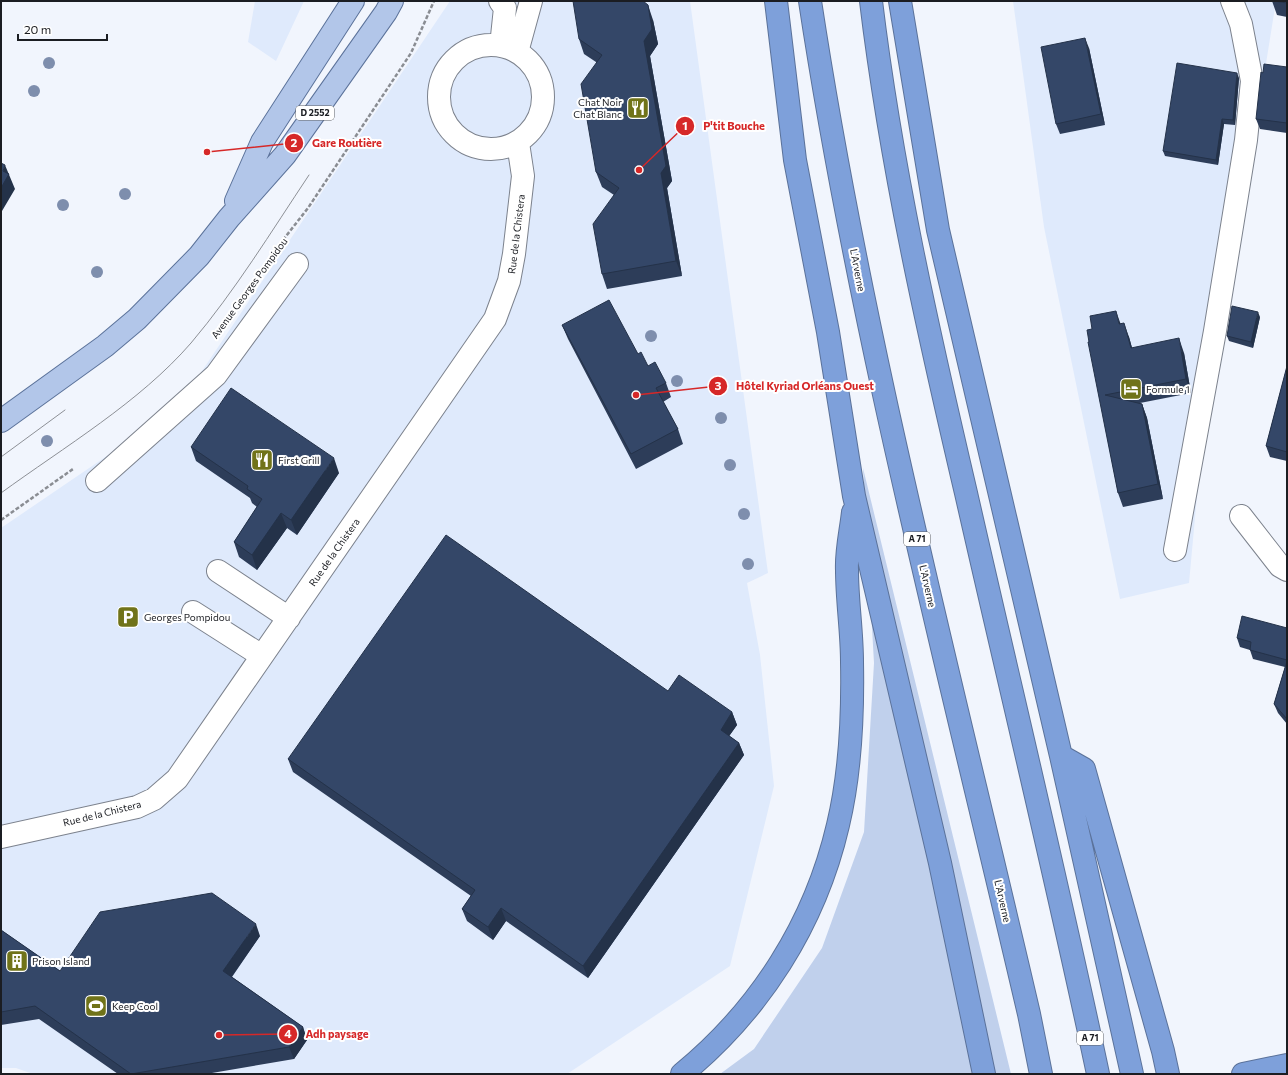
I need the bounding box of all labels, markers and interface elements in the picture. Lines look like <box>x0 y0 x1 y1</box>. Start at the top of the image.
scale bar <box>18 16 107 42</box>
text: 20 m <box>24 22 51 36</box>
restaurant icon: Chat Noir Chat Blanc <box>625 95 651 121</box>
place label: Chat Noir Chat Blanc <box>573 96 622 120</box>
road number: D 2552 <box>296 106 334 120</box>
callout: P'tit Bouche <box>675 114 773 137</box>
text: 1 <box>682 118 688 132</box>
text: P'tit Bouche <box>703 119 765 132</box>
callout: Gare Routière <box>284 131 390 154</box>
text: 2 <box>291 135 298 149</box>
text: Gare Routière <box>312 136 382 149</box>
street label: Rue de la Chistera <box>505 193 527 275</box>
street label: Avenue Georges Pompidou <box>208 235 290 341</box>
street label: L'Arverne <box>848 248 868 292</box>
callout: Hôtel Kyriad Orléans Ouest <box>708 374 882 397</box>
hotel icon: Formule 1 <box>1118 376 1144 402</box>
text: 3 <box>715 378 722 392</box>
text: Hôtel Kyriad Orléans Ouest <box>736 379 874 392</box>
place label: Formule 1 <box>1146 383 1190 395</box>
restaurant icon: First Grill <box>249 447 275 473</box>
place label: First Grill <box>278 454 320 466</box>
street label: Rue de la Chistera <box>306 516 362 588</box>
road number: A 71 <box>904 532 930 546</box>
street label: L'Arverne <box>917 564 939 608</box>
parking icon: Georges Pompidou <box>115 604 141 630</box>
place label: Georges Pompidou <box>144 611 230 623</box>
street label: Rue de la Chistera <box>62 797 142 829</box>
street label: L'Arverne <box>992 879 1014 923</box>
building icon: Prison Island <box>4 948 30 974</box>
place label: Prison Island <box>32 955 90 967</box>
sports icon: Keep Cool <box>83 993 109 1019</box>
place label: Keep Cool <box>112 1000 158 1012</box>
callout: Adh paysage <box>278 1022 377 1045</box>
text: 4 <box>284 1026 292 1040</box>
text: Adh paysage <box>305 1027 369 1040</box>
road number: A 71 <box>1077 1031 1103 1045</box>

